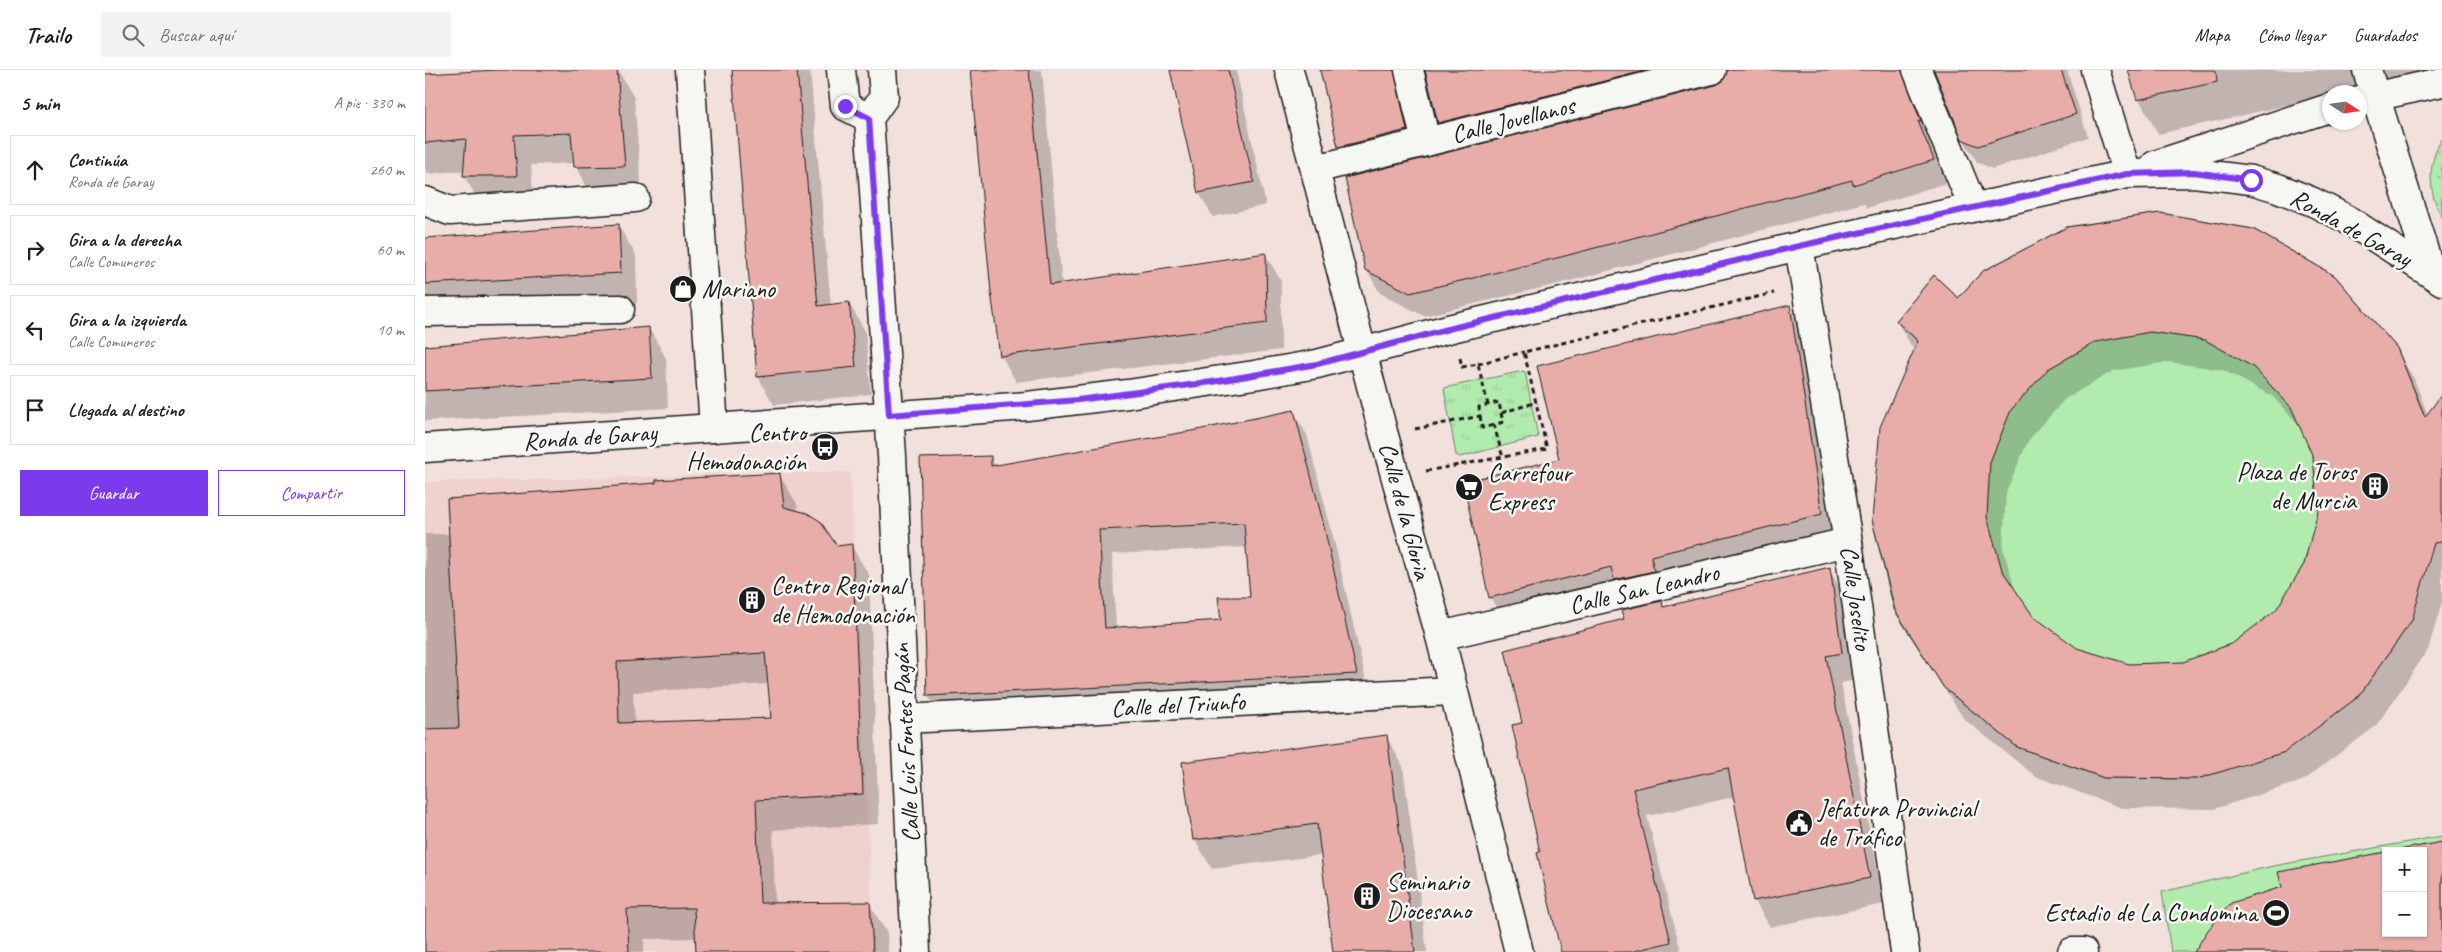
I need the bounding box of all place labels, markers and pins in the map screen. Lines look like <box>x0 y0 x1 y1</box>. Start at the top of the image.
place label: Mariano <box>702 273 776 305</box>
shop icon: Mariano <box>668 274 698 304</box>
place label: Centro Hemodonación <box>687 417 809 478</box>
bus stop icon: Centro Hemodonación <box>810 432 840 462</box>
place label: Plaza de Toros de Murcia <box>2237 456 2358 517</box>
place label: Carrefour Express <box>1488 457 1574 518</box>
building icon: Plaza de Toros de Murcia <box>2360 471 2390 501</box>
supermarket icon: Carrefour Express <box>1454 472 1484 502</box>
place label: Centro Regional de Hemodonación <box>771 570 916 631</box>
building icon: Centro Regional de Hemodonación <box>737 585 767 615</box>
place label: Jefatura Provincial de Tráfico <box>1817 793 1981 854</box>
public building icon: Jefatura Provincial de Tráfico <box>1784 808 1814 838</box>
place label: Seminario Diocesano <box>1386 866 1474 927</box>
building icon: Seminario Diocesano <box>1352 881 1382 911</box>
place label: Estadio de La Condomina <box>2045 897 2260 929</box>
sports icon: Estadio de La Condomina <box>2261 898 2291 928</box>

